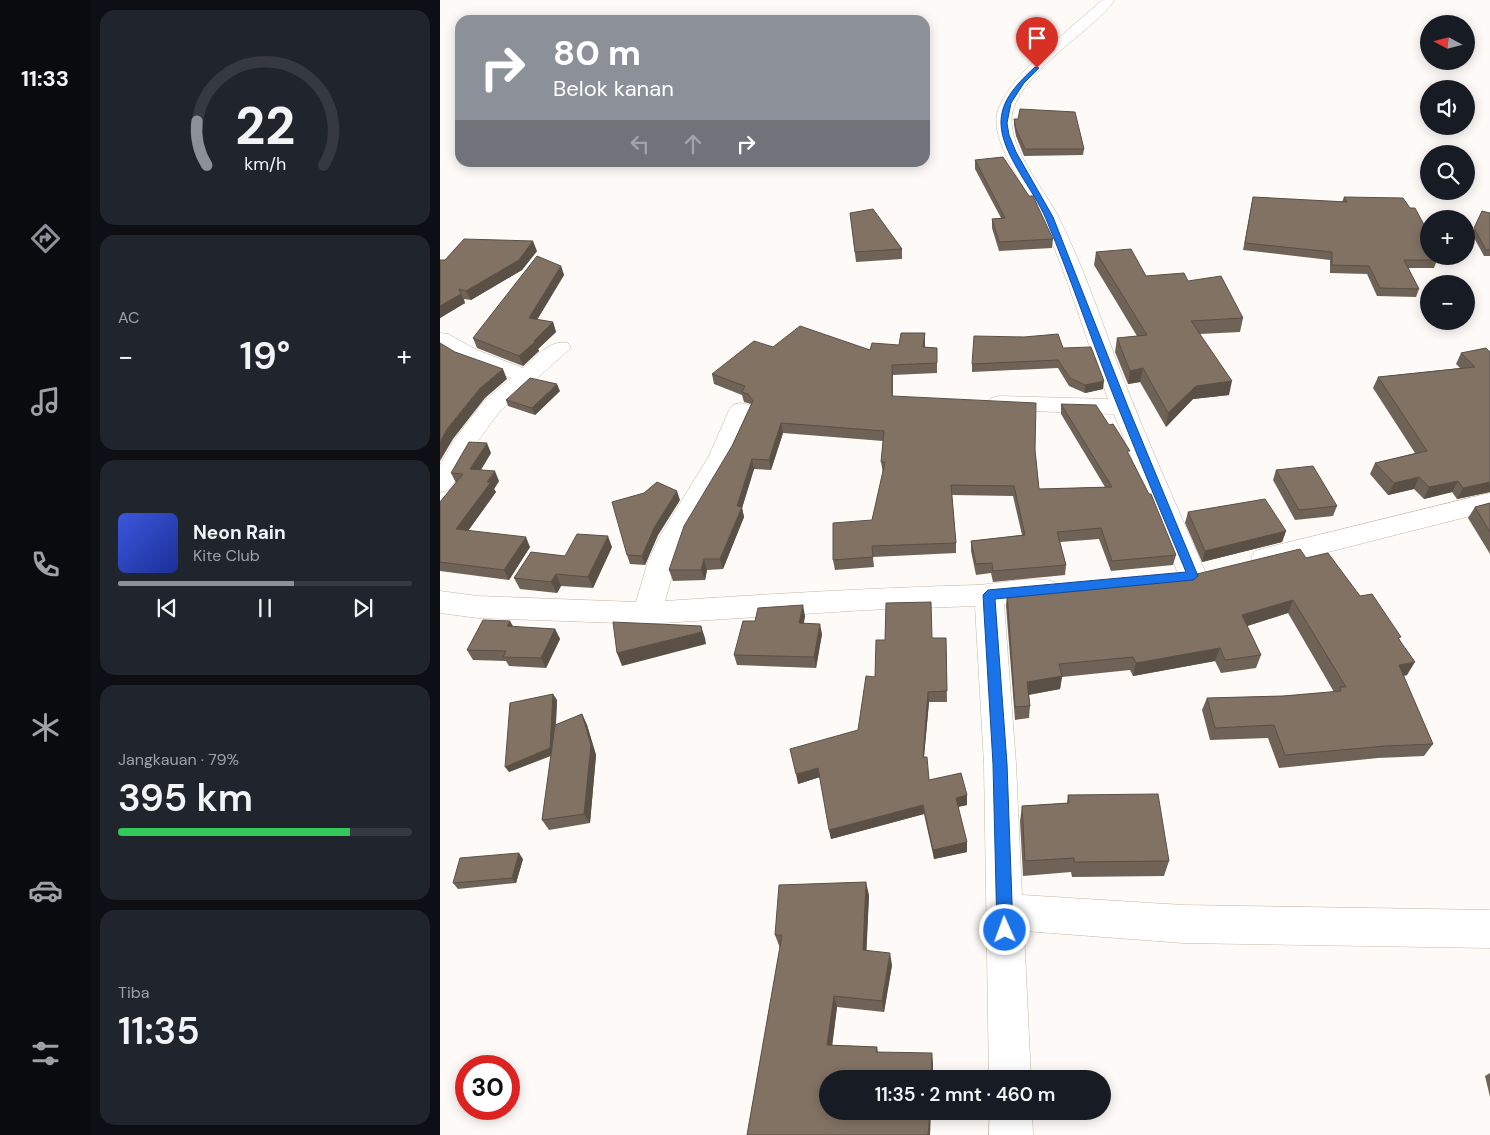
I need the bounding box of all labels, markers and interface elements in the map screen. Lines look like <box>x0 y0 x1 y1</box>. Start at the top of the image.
north arrow <box>1420 15 1475 70</box>
map controls <box>1420 15 1475 330</box>
pin <box>1016 17 1058 68</box>
icon: arrive <box>1023 24 1051 52</box>
text: 80 m <box>553 30 641 76</box>
icon: right <box>470 35 535 100</box>
text: 11:33 <box>21 64 69 93</box>
text: Belok kanan <box>553 74 674 103</box>
button: sound <box>1420 80 1475 135</box>
text: 22 <box>235 92 295 160</box>
icon: left <box>626 130 654 158</box>
icon: ahead <box>679 130 707 158</box>
icon: right <box>732 130 760 158</box>
button: search <box>1420 145 1475 200</box>
text: km/h <box>244 152 286 176</box>
button: + <box>1420 210 1475 265</box>
icon: directions <box>28 221 63 256</box>
button: − <box>1420 275 1475 330</box>
text: AC <box>118 307 139 328</box>
text: 19° <box>240 331 290 381</box>
text: − <box>118 338 133 375</box>
text: + <box>397 338 412 375</box>
icon: music <box>28 384 63 419</box>
text: Neon Rain <box>193 520 286 545</box>
text: Kite Club <box>193 545 260 566</box>
icon: phone <box>28 547 63 582</box>
icon: previous <box>153 594 181 622</box>
icon: pause <box>251 594 279 622</box>
icon: next <box>349 594 377 622</box>
icon: climate <box>28 710 63 745</box>
text: Jangkauan · 79% <box>118 749 239 770</box>
text: 395 km <box>118 773 253 823</box>
icon: car <box>28 873 63 908</box>
position arrow <box>978 903 1030 955</box>
text: Tiba <box>118 982 150 1003</box>
text: 11:35 <box>118 1006 200 1056</box>
icon: filters <box>28 1036 63 1071</box>
speed limit sign: 30 <box>455 1055 520 1120</box>
text: 11:35 · 2 mnt · 460 m <box>875 1082 1055 1107</box>

